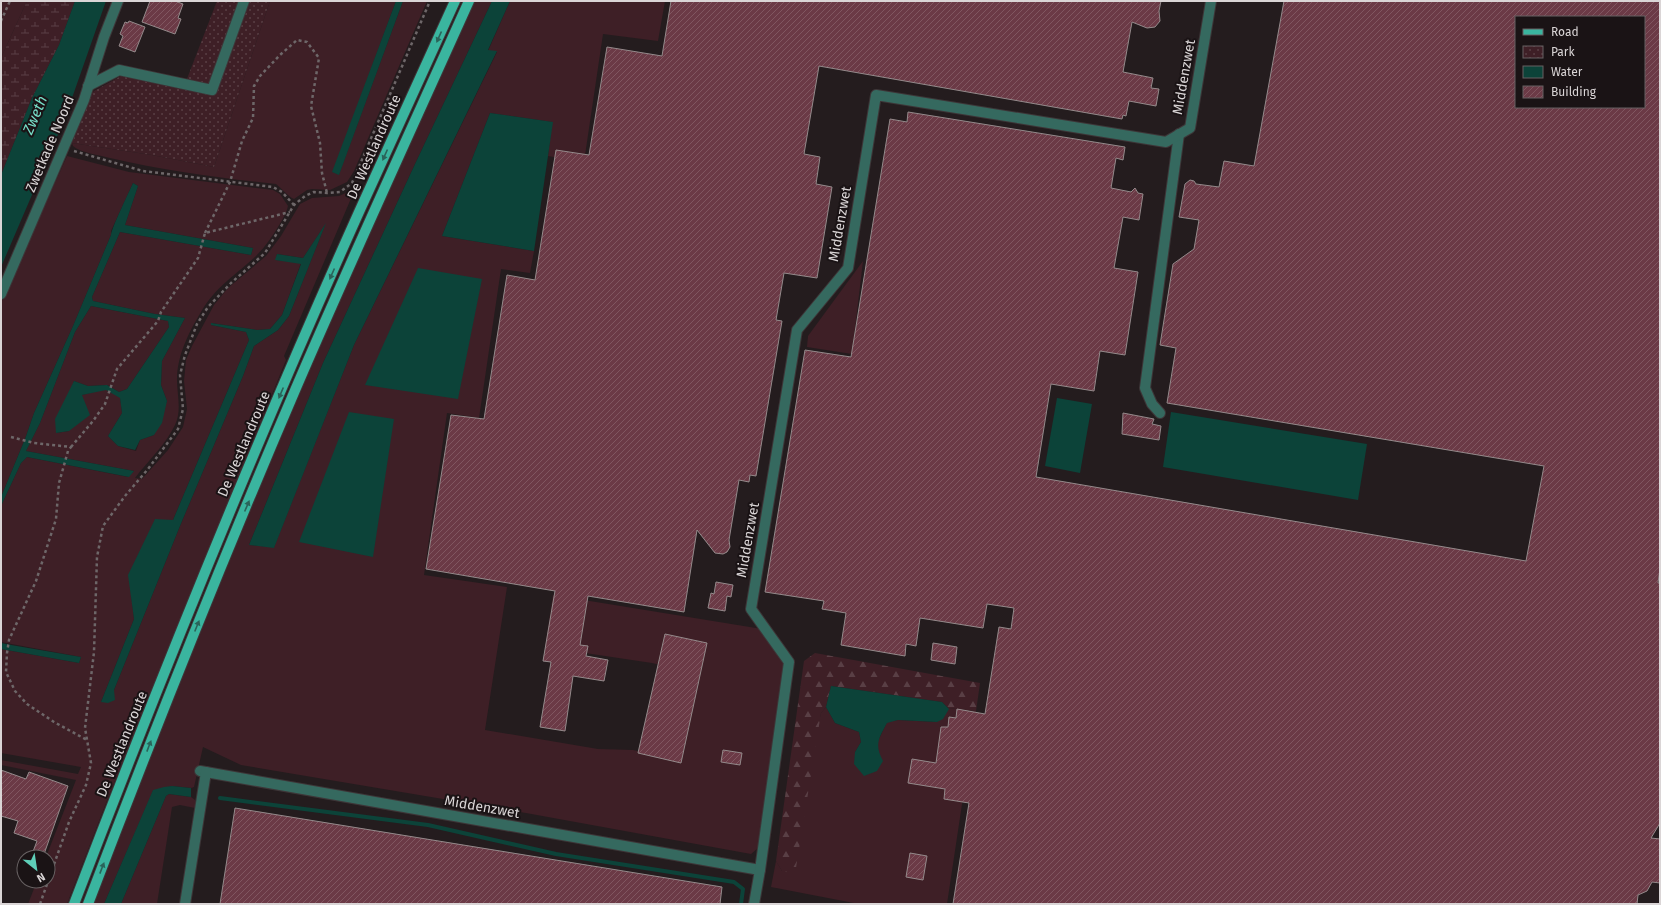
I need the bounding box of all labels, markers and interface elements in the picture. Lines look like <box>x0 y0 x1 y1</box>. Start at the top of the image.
legend <box>1515 16 1645 108</box>
text: Road <box>1551 25 1579 39</box>
one-way arrow <box>436 31 442 42</box>
street label: Middenzwet <box>1169 37 1199 116</box>
text: Park <box>1551 45 1575 59</box>
text: Water <box>1551 65 1583 79</box>
text: Building <box>1551 85 1597 99</box>
street label: De Westlandroute <box>343 92 405 202</box>
water label: Zweth <box>18 93 51 138</box>
street label: Zwetkade Noord <box>22 93 78 195</box>
one-way arrow <box>382 149 388 160</box>
street label: Middenzwet <box>825 184 855 263</box>
one-way arrow <box>329 268 335 280</box>
one-way arrow <box>277 387 283 399</box>
street label: De Westlandroute <box>214 389 274 499</box>
one-way arrow <box>244 500 250 511</box>
street label: Middenzwet <box>733 500 763 579</box>
one-way arrow <box>195 619 201 631</box>
street label: De Westlandroute <box>93 688 151 800</box>
one-way arrow <box>147 740 153 752</box>
street label: Middenzwet <box>443 792 522 822</box>
north arrow <box>16 849 56 889</box>
one-way arrow <box>99 861 105 873</box>
text: N <box>34 870 47 885</box>

